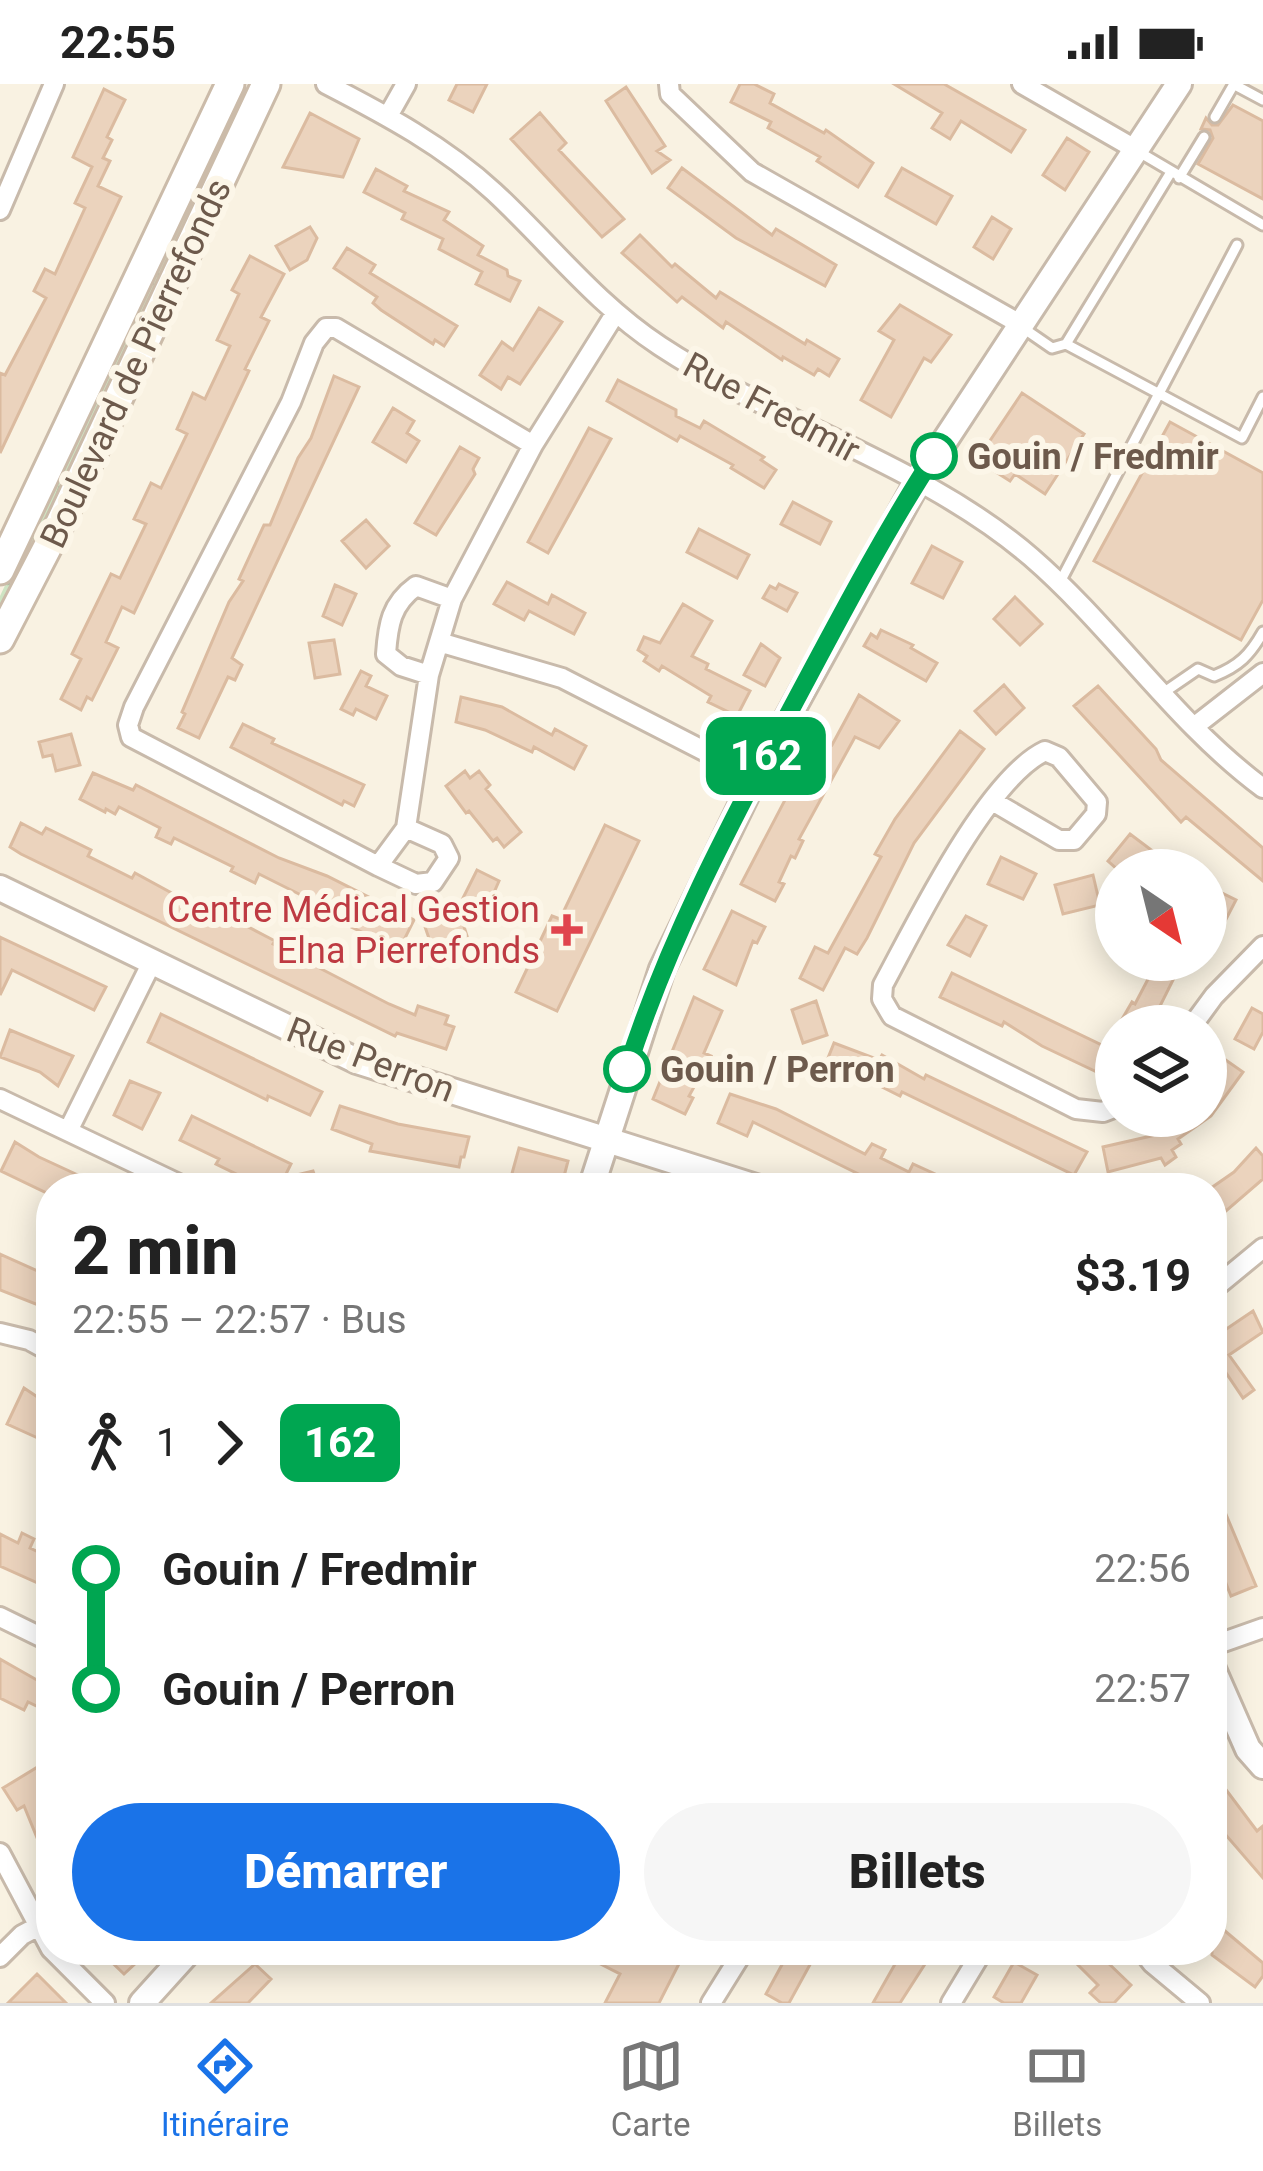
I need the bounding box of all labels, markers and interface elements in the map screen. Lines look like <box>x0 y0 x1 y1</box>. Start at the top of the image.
text: 22:55 <box>60 16 176 69</box>
street label: Boulevard de Pierrefonds <box>32 172 240 555</box>
street label: Rue Fredmir <box>676 344 867 472</box>
marker: Gouin / Fredmir <box>912 434 956 478</box>
place label: Gouin / Fredmir <box>967 436 1219 478</box>
line badge: 162 <box>697 717 835 795</box>
text: 162 <box>730 731 802 780</box>
north arrow <box>1095 849 1227 981</box>
map controls <box>1095 849 1227 1137</box>
place label: Centre Médical Gestion Elna Pierrefonds <box>167 889 540 972</box>
marker: Centre Médical Gestion Elna Pierrefonds <box>551 914 583 946</box>
button: layers <box>1095 1005 1227 1137</box>
street label: Rue Perron <box>281 1009 460 1111</box>
marker: Gouin / Perron <box>605 1047 649 1091</box>
place label: Gouin / Perron <box>660 1049 895 1091</box>
text: 2 min <box>72 1213 238 1290</box>
text: $3.19 <box>1075 1249 1191 1302</box>
text: 22:55 – 22:57 · Bus <box>72 1297 407 1343</box>
icon: walk <box>72 1410 138 1476</box>
icon: forward <box>196 1410 262 1476</box>
text: 162 <box>304 1418 376 1467</box>
text: 1 <box>156 1420 178 1466</box>
text: Gouin / Fredmir <box>162 1543 477 1596</box>
text: 22:56 <box>1094 1546 1191 1592</box>
text: Gouin / Perron <box>162 1663 455 1716</box>
text: 22:57 <box>1094 1666 1191 1712</box>
button: Démarrer <box>72 1803 620 1941</box>
button: Billets <box>644 1803 1191 1941</box>
tab: Itinéraire <box>161 2033 289 2144</box>
tab: Carte <box>611 2033 691 2144</box>
tab: Billets <box>1012 2033 1102 2144</box>

